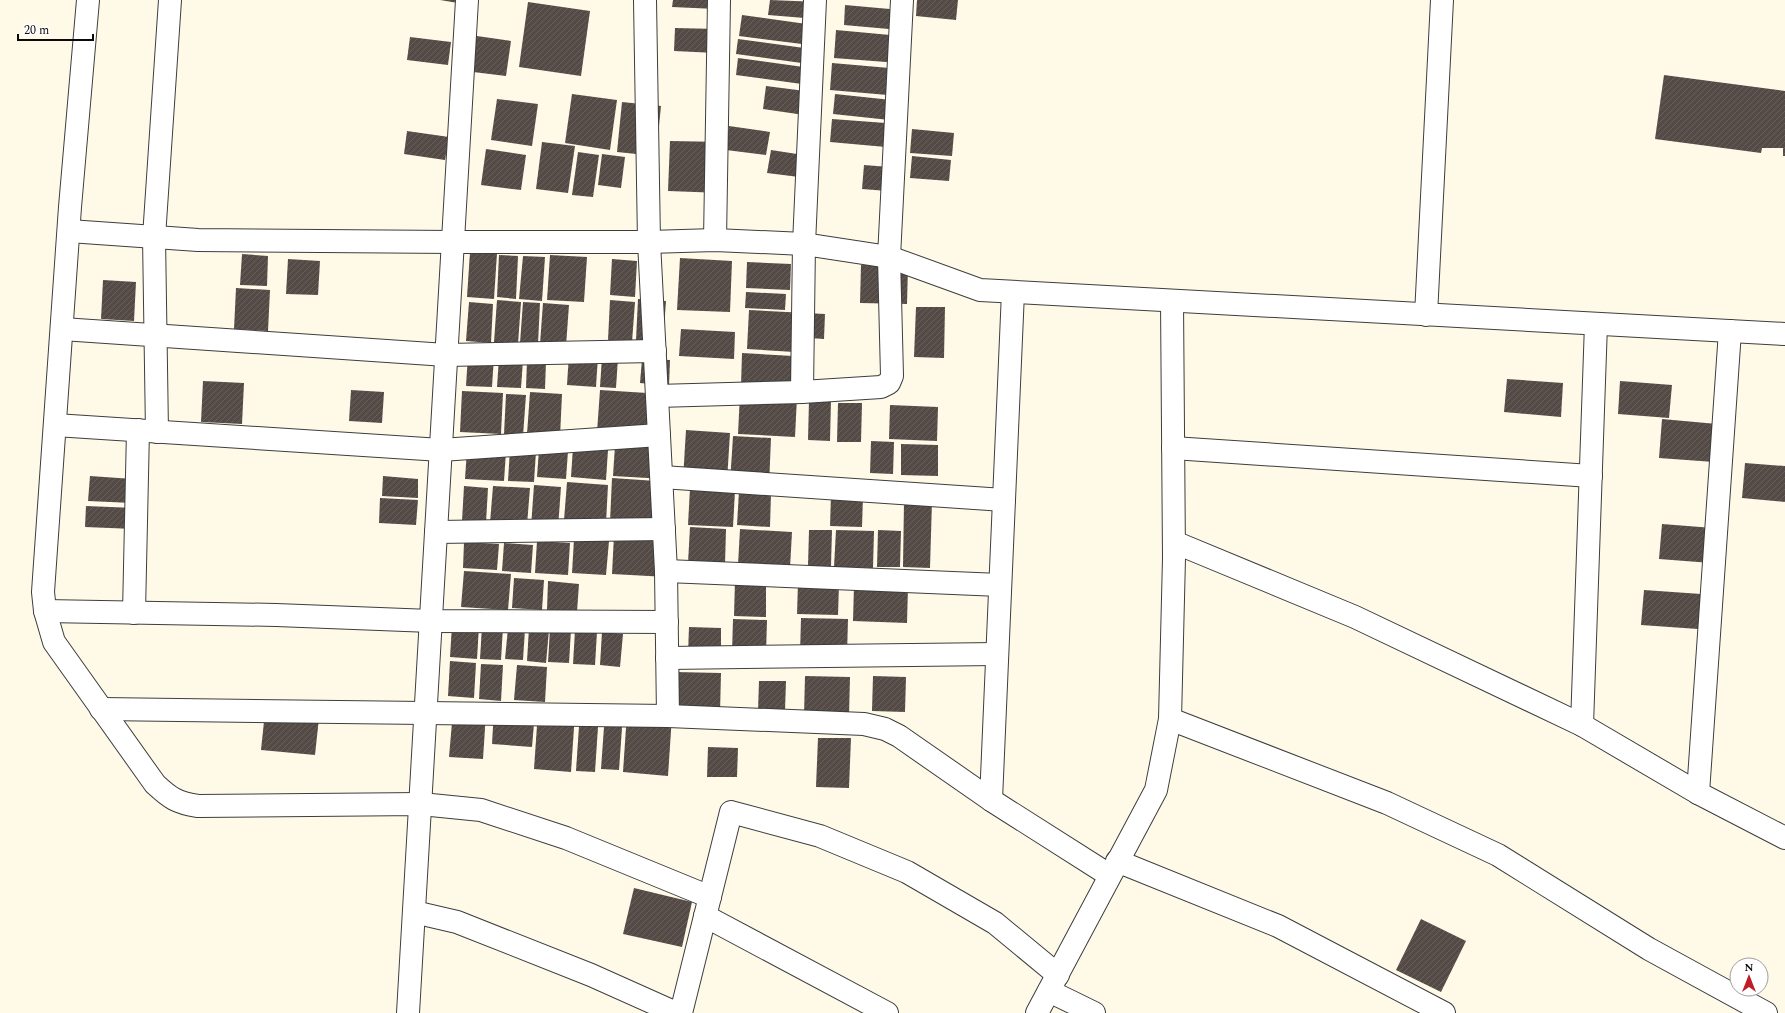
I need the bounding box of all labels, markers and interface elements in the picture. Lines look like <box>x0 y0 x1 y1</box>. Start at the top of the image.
scale bar <box>18 16 93 42</box>
text: 20 m <box>24 21 49 40</box>
north arrow <box>1729 957 1769 997</box>
text: N <box>1745 959 1754 976</box>

